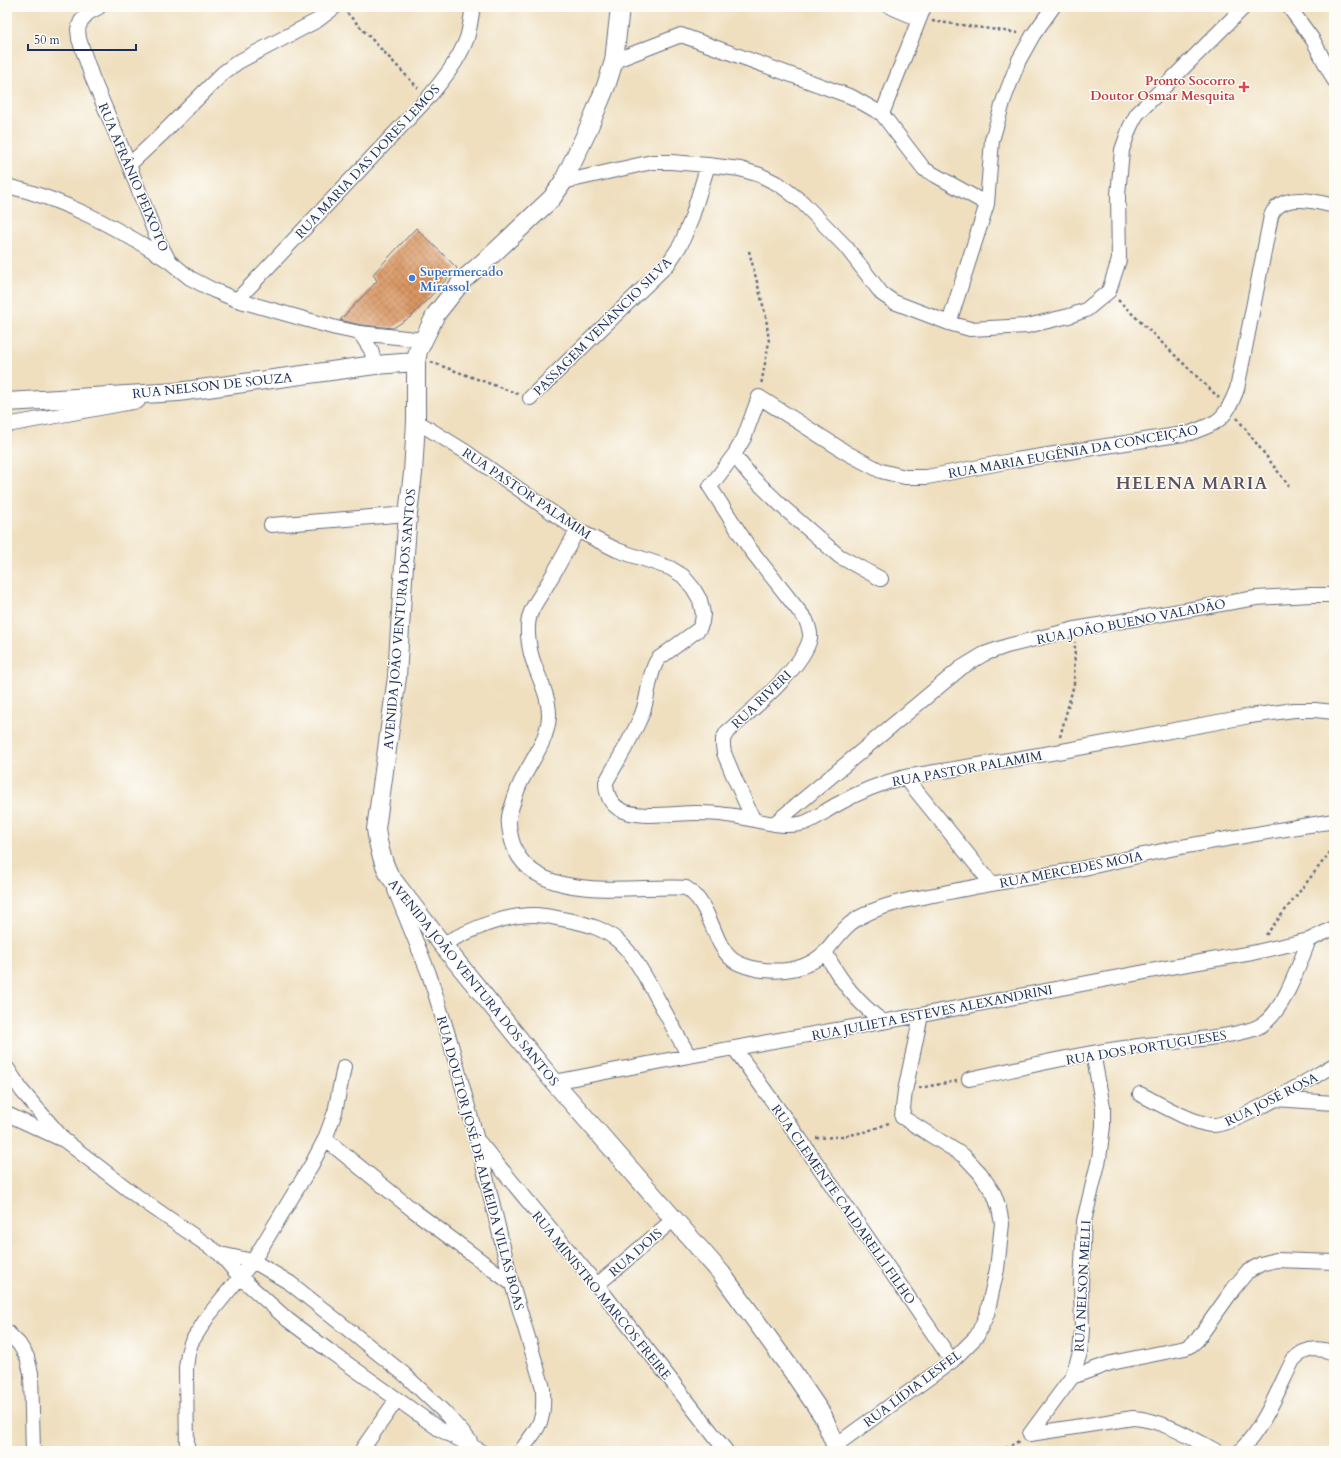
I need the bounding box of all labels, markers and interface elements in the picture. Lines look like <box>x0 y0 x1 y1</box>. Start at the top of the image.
scale bar <box>28 26 136 52</box>
text: 50 m <box>34 32 61 48</box>
place label: Pronto Socorro Doutor Osmar Mesquita <box>1090 72 1236 105</box>
street label: RUA MARIA DAS DORES LEMOS <box>291 81 444 243</box>
marker: Pronto Socorro Doutor Osmar Mesquita <box>1238 81 1250 93</box>
street label: RUA AFRÂNIO PEIXOTO <box>94 100 173 255</box>
street label: PASSAGEM VENÂNCIO SILVA <box>530 253 676 400</box>
place label: Supermercado Mirassol <box>420 263 504 296</box>
marker: Supermercado Mirassol <box>407 273 417 283</box>
street label: RUA NELSON DE SOUZA <box>131 369 294 403</box>
street label: RUA MARIA EUGÊNIA DA CONCEIÇÃO <box>947 421 1200 483</box>
street label: RUA PASTOR PALAMIM <box>458 444 595 544</box>
district label: HELENA MARIA <box>1116 472 1268 495</box>
street label: AVENIDA JOÃO VENTURA DOS SANTOS <box>380 488 420 750</box>
street label: RUA JOÃO BUENO VALADÃO <box>1035 595 1227 649</box>
street label: RUA RIVERI <box>728 667 796 733</box>
street label: RUA PASTOR PALAMIM <box>891 747 1044 791</box>
street label: RUA MERCEDES MOIA <box>998 847 1145 893</box>
street label: AVENIDA JOÃO VENTURA DOS SANTOS <box>384 875 563 1090</box>
street label: RUA JULIETA ESTEVES ALEXANDRINI <box>810 981 1054 1045</box>
street label: RUA DOUTOR JOSÉ DE ALMEIDA VILLAS BOAS <box>432 1014 528 1312</box>
street label: RUA DOS PORTUGUESES <box>1065 1026 1228 1070</box>
street label: RUA JOSÉ ROSA <box>1222 1068 1322 1131</box>
street label: RUA CLEMENTE CALDARELLI FILHO <box>767 1101 919 1308</box>
street label: RUA MINISTRO MARCOS FREIRE <box>528 1208 675 1384</box>
street label: RUA NELSON MELLI <box>1071 1220 1095 1352</box>
street label: RUA DOIS <box>605 1225 666 1281</box>
street label: RUA LÍDIA LESFEL <box>860 1346 965 1432</box>

